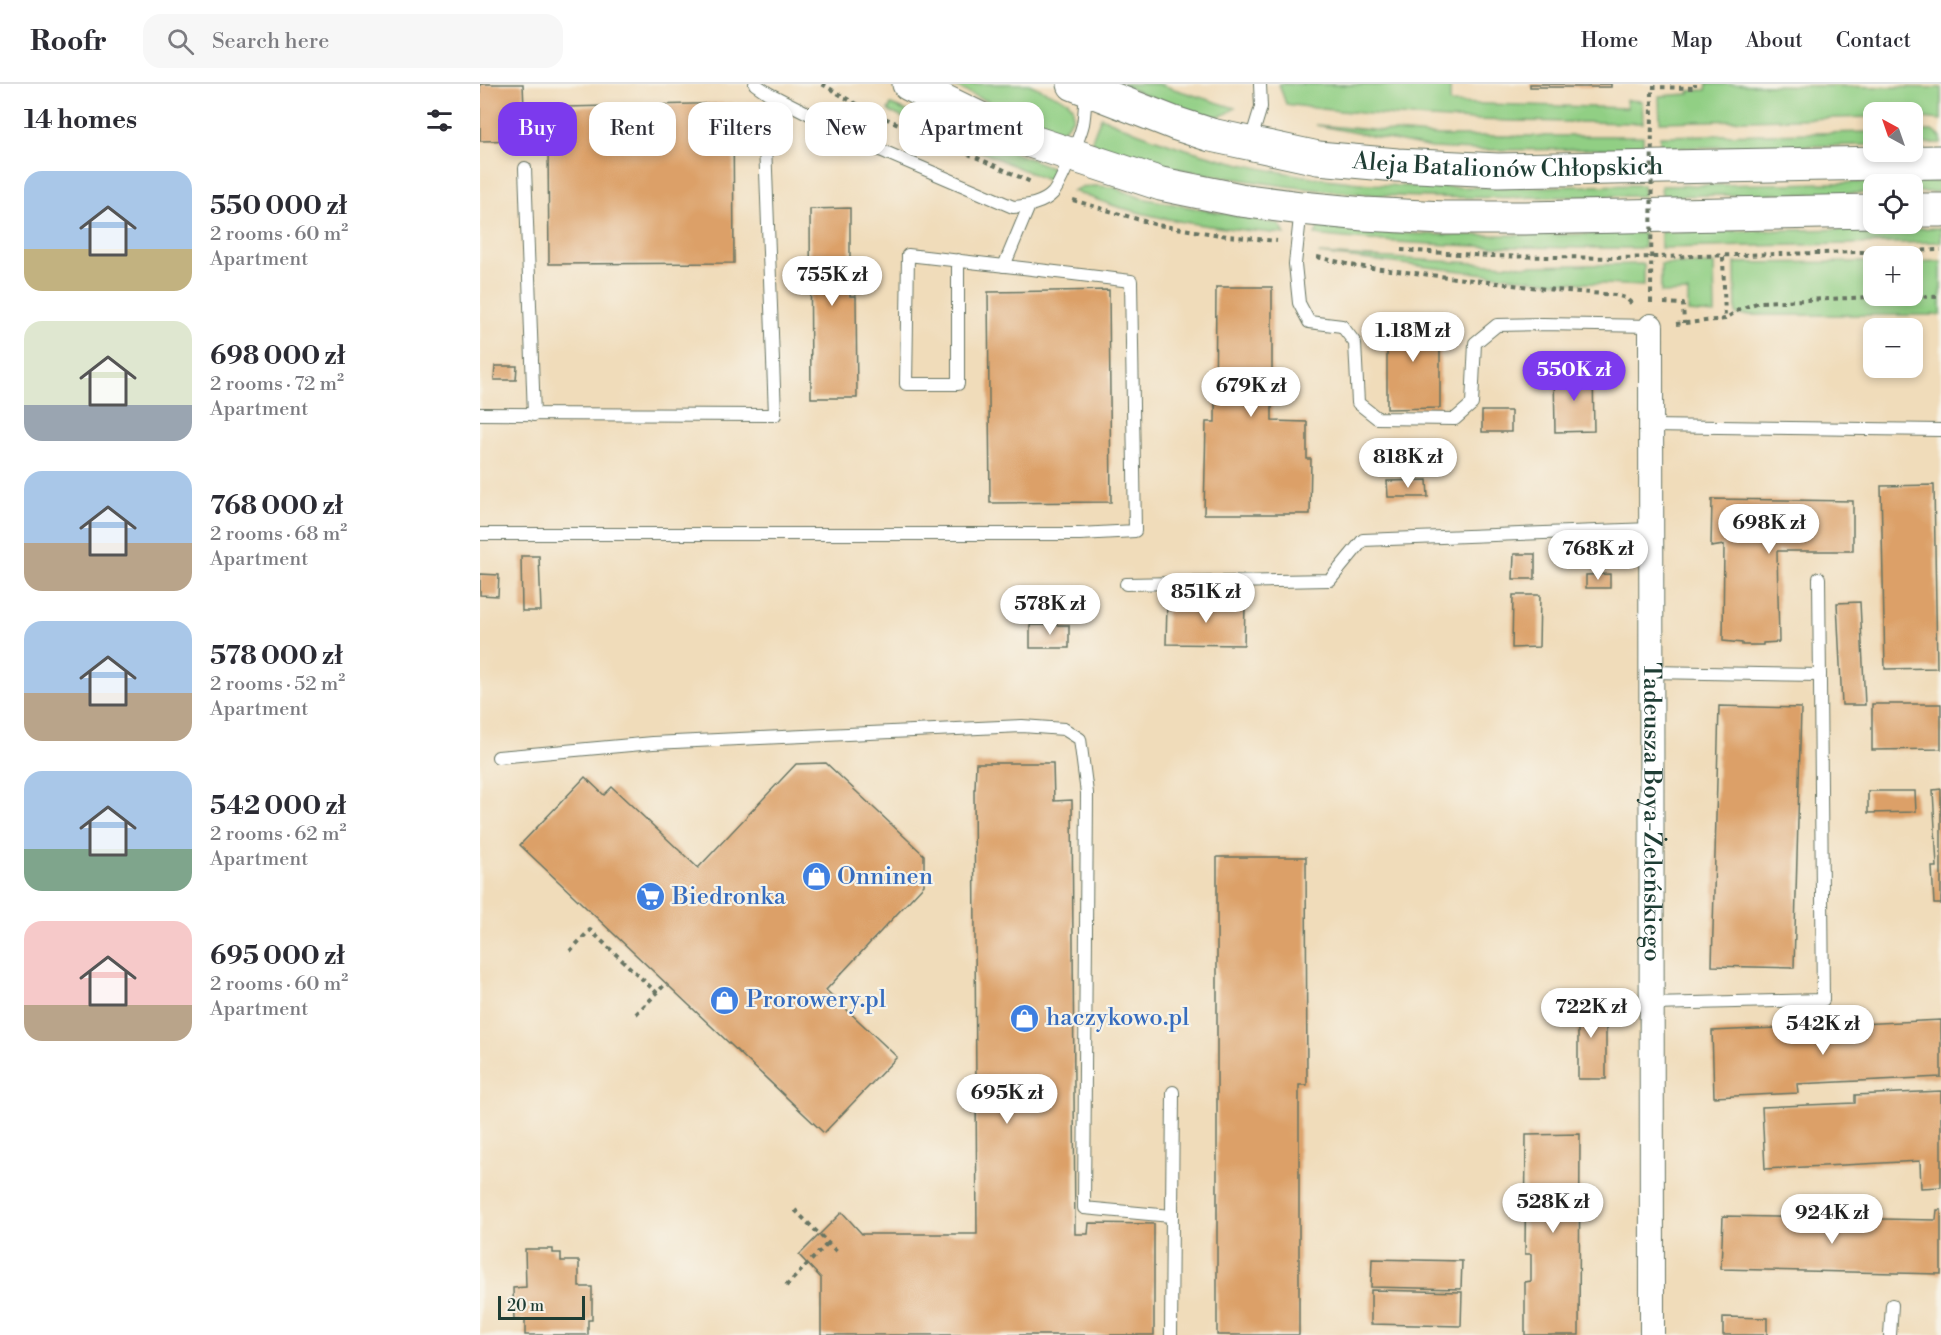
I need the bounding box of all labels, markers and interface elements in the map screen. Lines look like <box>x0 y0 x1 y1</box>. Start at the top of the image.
search box <box>143 14 563 68</box>
text: Roofr <box>30 24 107 59</box>
icon: search <box>164 25 197 58</box>
text: Search here <box>212 28 329 55</box>
text: Home <box>1581 28 1638 54</box>
text: Map <box>1671 28 1713 54</box>
text: About <box>1746 28 1803 54</box>
text: Contact <box>1836 28 1911 54</box>
chip: Buy <box>498 102 577 156</box>
chip: Rent <box>589 102 676 156</box>
chip: Filters <box>688 102 793 156</box>
chip: New <box>805 102 887 156</box>
chip: Apartment <box>899 102 1044 156</box>
north arrow <box>1863 102 1923 162</box>
map controls <box>1863 102 1923 378</box>
text: 14 homes <box>24 104 137 136</box>
icon: filters <box>423 104 456 137</box>
street label: Aleja Batalionów Chłopskich <box>1351 146 1663 185</box>
button: locate <box>1863 174 1923 234</box>
text: 550 000 zł <box>210 190 347 222</box>
icon: home <box>72 195 144 267</box>
text: 2 rooms · 60 m² <box>210 222 348 247</box>
button: + <box>1863 246 1923 306</box>
text: Apartment <box>210 247 308 272</box>
pin: 755K zł <box>777 256 887 307</box>
text: 755K zł <box>796 263 868 288</box>
pin: 1.18M zł <box>1351 312 1475 363</box>
button: − <box>1863 318 1923 378</box>
text: 1.18M zł <box>1375 319 1451 344</box>
text: 698 000 zł <box>210 340 345 372</box>
icon: home <box>72 345 144 417</box>
pin: 550K zł <box>1519 351 1629 402</box>
text: 550K zł <box>1537 358 1611 383</box>
pin: 679K zł <box>1196 367 1306 418</box>
text: 2 rooms · 72 m² <box>210 372 344 397</box>
text: 679K zł <box>1215 374 1287 399</box>
text: Apartment <box>210 397 308 422</box>
pin: 818K zł <box>1353 438 1463 489</box>
text: 818K zł <box>1373 445 1443 470</box>
text: 768 000 zł <box>210 490 343 522</box>
icon: home <box>72 495 144 567</box>
pin: 698K zł <box>1714 504 1824 555</box>
text: 698K zł <box>1732 511 1806 536</box>
text: 2 rooms · 68 m² <box>210 522 347 547</box>
pin: 768K zł <box>1543 530 1653 581</box>
text: 768K zł <box>1562 537 1634 562</box>
text: Apartment <box>210 547 308 572</box>
pin: 851K zł <box>1151 573 1261 624</box>
text: 851K zł <box>1171 580 1241 605</box>
pin: 578K zł <box>995 585 1105 636</box>
text: 578K zł <box>1014 592 1086 617</box>
text: 578 000 zł <box>210 640 343 672</box>
icon: home <box>72 645 144 717</box>
street label: Tadeusza Boya-Żeleńskiego <box>1636 662 1668 962</box>
text: 2 rooms · 52 m² <box>210 672 345 697</box>
text: Apartment <box>210 697 308 722</box>
text: 542 000 zł <box>210 790 346 822</box>
icon: home <box>72 795 144 867</box>
text: 2 rooms · 62 m² <box>210 822 346 847</box>
text: Apartment <box>210 847 308 872</box>
shop icon: Onninen <box>800 861 832 893</box>
place label: Onninen <box>837 862 933 892</box>
supermarket icon: Biedronka <box>635 881 667 913</box>
place label: Biedronka <box>671 882 787 912</box>
text: 695 000 zł <box>210 940 345 972</box>
icon: home <box>72 945 144 1017</box>
text: 2 rooms · 60 m² <box>210 972 348 997</box>
shop icon: Prorowery.pl <box>709 984 741 1016</box>
place label: Prorowery.pl <box>746 985 886 1015</box>
pin: 722K zł <box>1536 988 1646 1039</box>
text: 722K zł <box>1555 995 1627 1020</box>
text: Apartment <box>210 997 308 1022</box>
shop icon: haczykowo.pl <box>1009 1002 1041 1034</box>
place label: haczykowo.pl <box>1046 1003 1189 1033</box>
pin: 542K zł <box>1768 1005 1878 1056</box>
text: 542K zł <box>1786 1012 1860 1037</box>
pin: 695K zł <box>952 1074 1062 1125</box>
text: 695K zł <box>970 1081 1044 1106</box>
pin: 528K zł <box>1498 1183 1608 1234</box>
text: 528K zł <box>1516 1190 1590 1215</box>
pin: 924K zł <box>1777 1194 1887 1245</box>
text: 924K zł <box>1795 1201 1869 1226</box>
scale bar <box>498 1293 585 1320</box>
text: 20 m <box>507 1296 544 1316</box>

